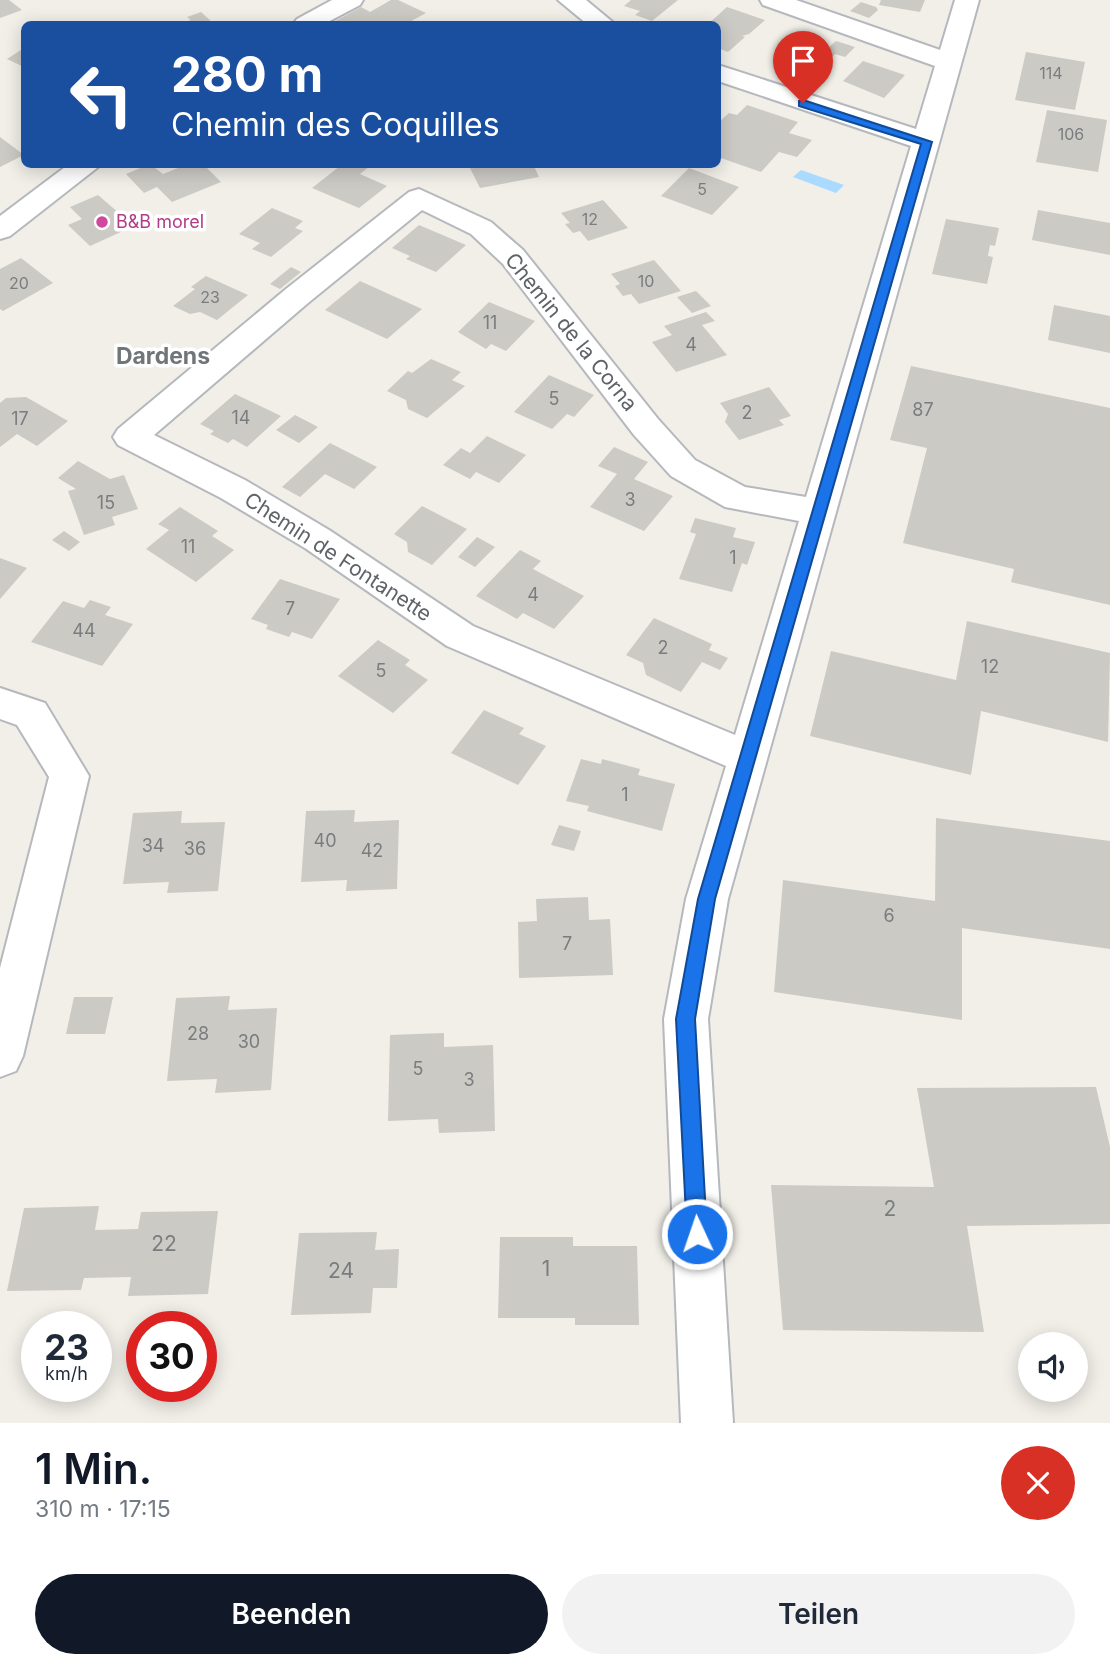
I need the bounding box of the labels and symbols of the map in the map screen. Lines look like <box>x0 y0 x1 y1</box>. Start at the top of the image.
pin <box>773 31 833 103</box>
house number: 114 <box>1039 63 1063 83</box>
house number: 106 <box>1058 124 1084 144</box>
house number: 5 <box>697 179 707 199</box>
house number: 12 <box>582 209 598 229</box>
place label: B&B morel <box>116 211 204 232</box>
marker: B&B morel <box>94 214 110 230</box>
street label: Chemin de la Corna <box>500 248 643 416</box>
house number: 10 <box>638 271 654 291</box>
house number: 20 <box>9 273 29 293</box>
house number: 23 <box>200 287 220 307</box>
house number: 11 <box>483 312 497 333</box>
house number: 4 <box>685 334 697 355</box>
district label: Dardens <box>116 342 210 370</box>
house number: 5 <box>549 388 559 409</box>
house number: 87 <box>912 399 934 420</box>
house number: 2 <box>742 402 752 423</box>
house number: 14 <box>232 407 250 428</box>
house number: 17 <box>11 408 29 429</box>
street label: Chemin de Fontanette <box>240 487 437 626</box>
house number: 3 <box>624 489 636 510</box>
house number: 15 <box>97 492 115 513</box>
house number: 11 <box>181 536 195 557</box>
house number: 1 <box>729 547 737 568</box>
house number: 4 <box>527 584 539 605</box>
house number: 7 <box>285 598 295 619</box>
house number: 44 <box>72 620 96 641</box>
house number: 2 <box>658 637 668 658</box>
house number: 12 <box>981 656 999 677</box>
house number: 5 <box>376 660 386 681</box>
house number: 1 <box>621 784 629 805</box>
house number: 40 <box>314 830 336 851</box>
house number: 34 <box>142 835 164 856</box>
house number: 36 <box>184 838 206 859</box>
house number: 42 <box>361 840 383 861</box>
house number: 6 <box>883 905 895 926</box>
house number: 7 <box>562 933 572 954</box>
house number: 28 <box>187 1023 209 1044</box>
house number: 30 <box>238 1031 260 1052</box>
house number: 5 <box>413 1058 423 1079</box>
house number: 3 <box>463 1069 475 1090</box>
house number: 2 <box>884 1196 896 1221</box>
position arrow <box>660 1197 734 1271</box>
house number: 22 <box>151 1231 177 1256</box>
house number: 1 <box>542 1256 550 1281</box>
house number: 24 <box>328 1258 354 1283</box>
speed limit sign: 30 <box>126 1311 217 1402</box>

